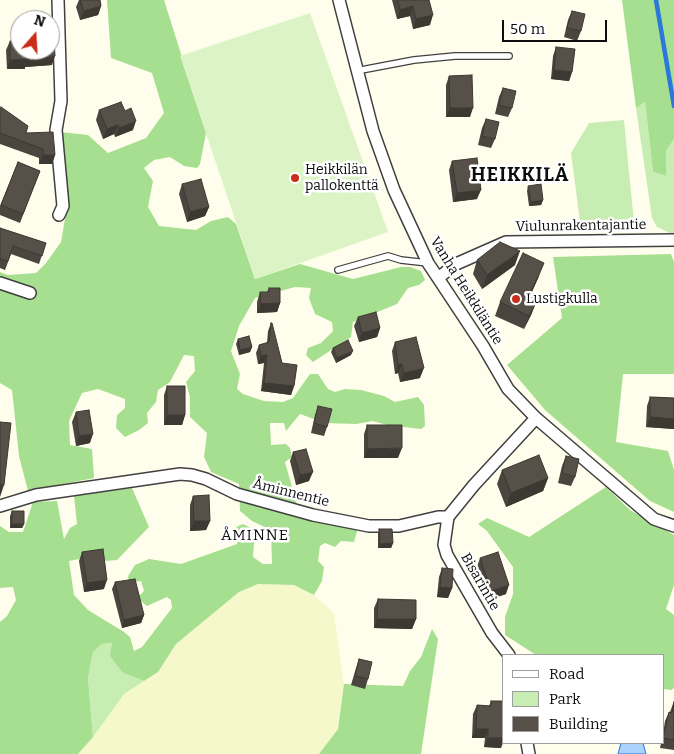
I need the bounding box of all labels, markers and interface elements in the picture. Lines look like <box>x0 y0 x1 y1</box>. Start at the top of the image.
north arrow <box>10 10 60 60</box>
scale bar <box>504 10 609 42</box>
text: N <box>32 11 48 31</box>
text: 50 m <box>510 20 545 38</box>
place label: Heikkilän pallokenttä <box>305 162 379 194</box>
district label: HEIKKILÄ <box>470 165 570 187</box>
marker: Heikkilän pallokenttä <box>289 172 301 184</box>
street label: Viulunrakentajantie <box>516 216 646 236</box>
street label: Vanha Heikkiläntie <box>426 234 506 348</box>
place label: Lustigkulla <box>526 291 598 307</box>
marker: Lustigkulla <box>510 293 522 305</box>
street label: Åminnentie <box>251 475 331 511</box>
district label: ÅMINNE <box>220 527 290 545</box>
street label: Bisarintie <box>457 550 503 614</box>
legend <box>502 654 664 744</box>
text: Road <box>549 665 584 683</box>
text: Park <box>549 690 581 708</box>
text: Building <box>549 715 608 733</box>

